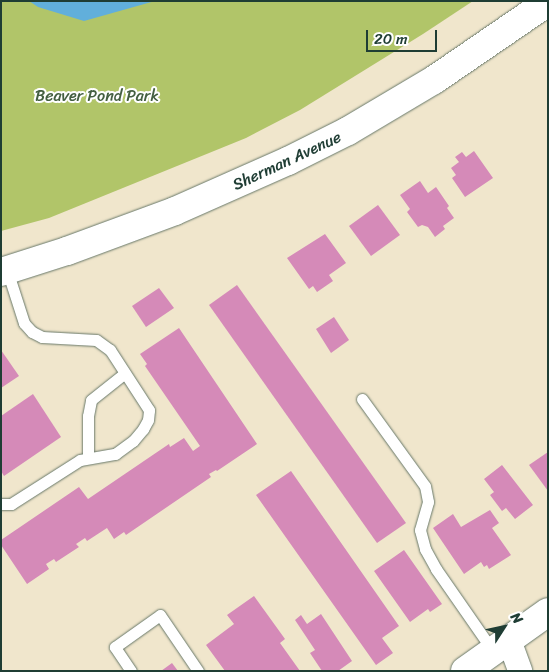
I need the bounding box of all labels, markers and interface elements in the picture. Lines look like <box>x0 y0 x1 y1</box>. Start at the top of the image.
scale bar <box>369 20 440 52</box>
text: 20 m <box>374 26 408 52</box>
park label: Beaver Pond Park <box>35 86 159 106</box>
street label: Sherman Avenue <box>230 127 344 195</box>
north arrow <box>479 602 529 652</box>
text: N <box>504 607 530 629</box>

